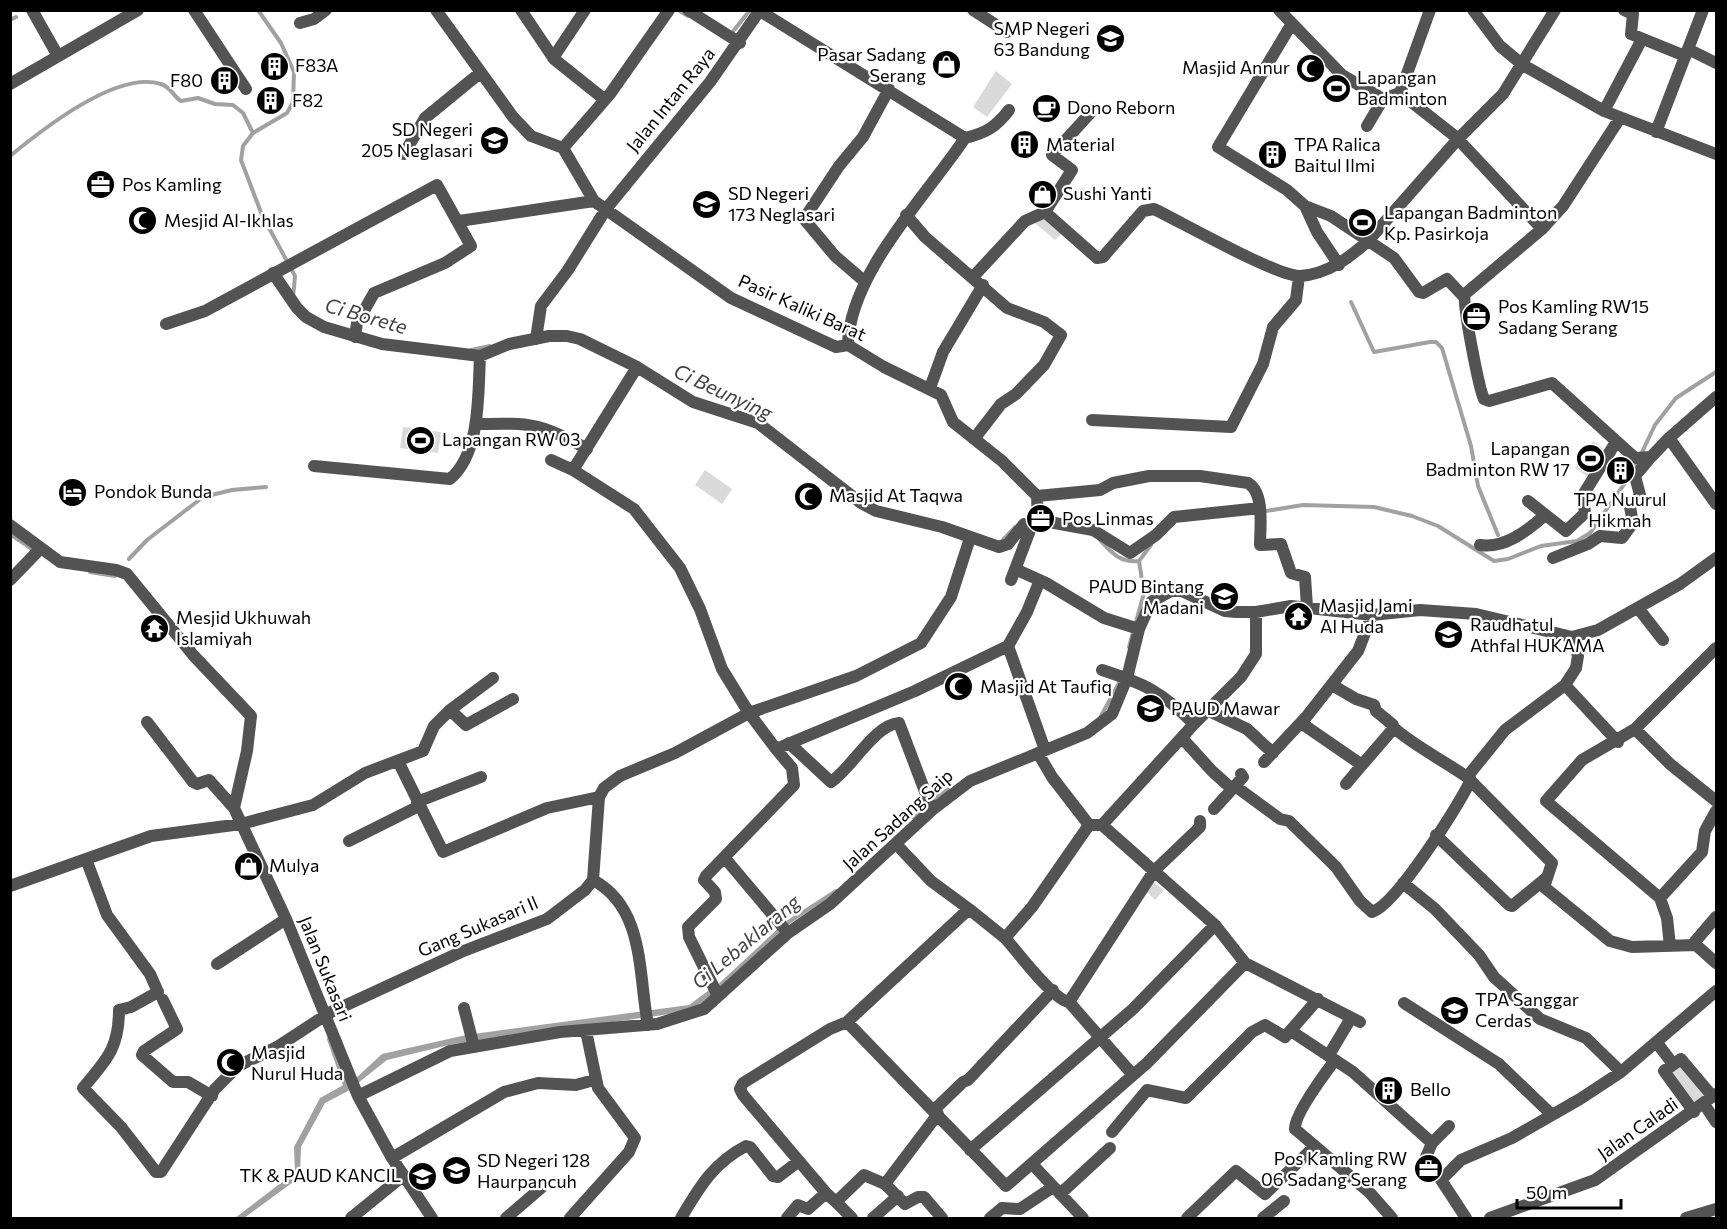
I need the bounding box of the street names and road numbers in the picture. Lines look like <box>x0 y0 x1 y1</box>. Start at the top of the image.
street label: Jalan Intan Raya <box>621 43 719 156</box>
street label: Pasir Kaliki Barat <box>735 269 870 345</box>
street label: Jalan Sadang Saip <box>838 764 957 875</box>
street label: Gang Sukasari Il <box>414 891 541 961</box>
street label: Jalan Sukasari <box>295 913 357 1024</box>
street label: Jalan Caladi <box>1593 1092 1682 1164</box>

